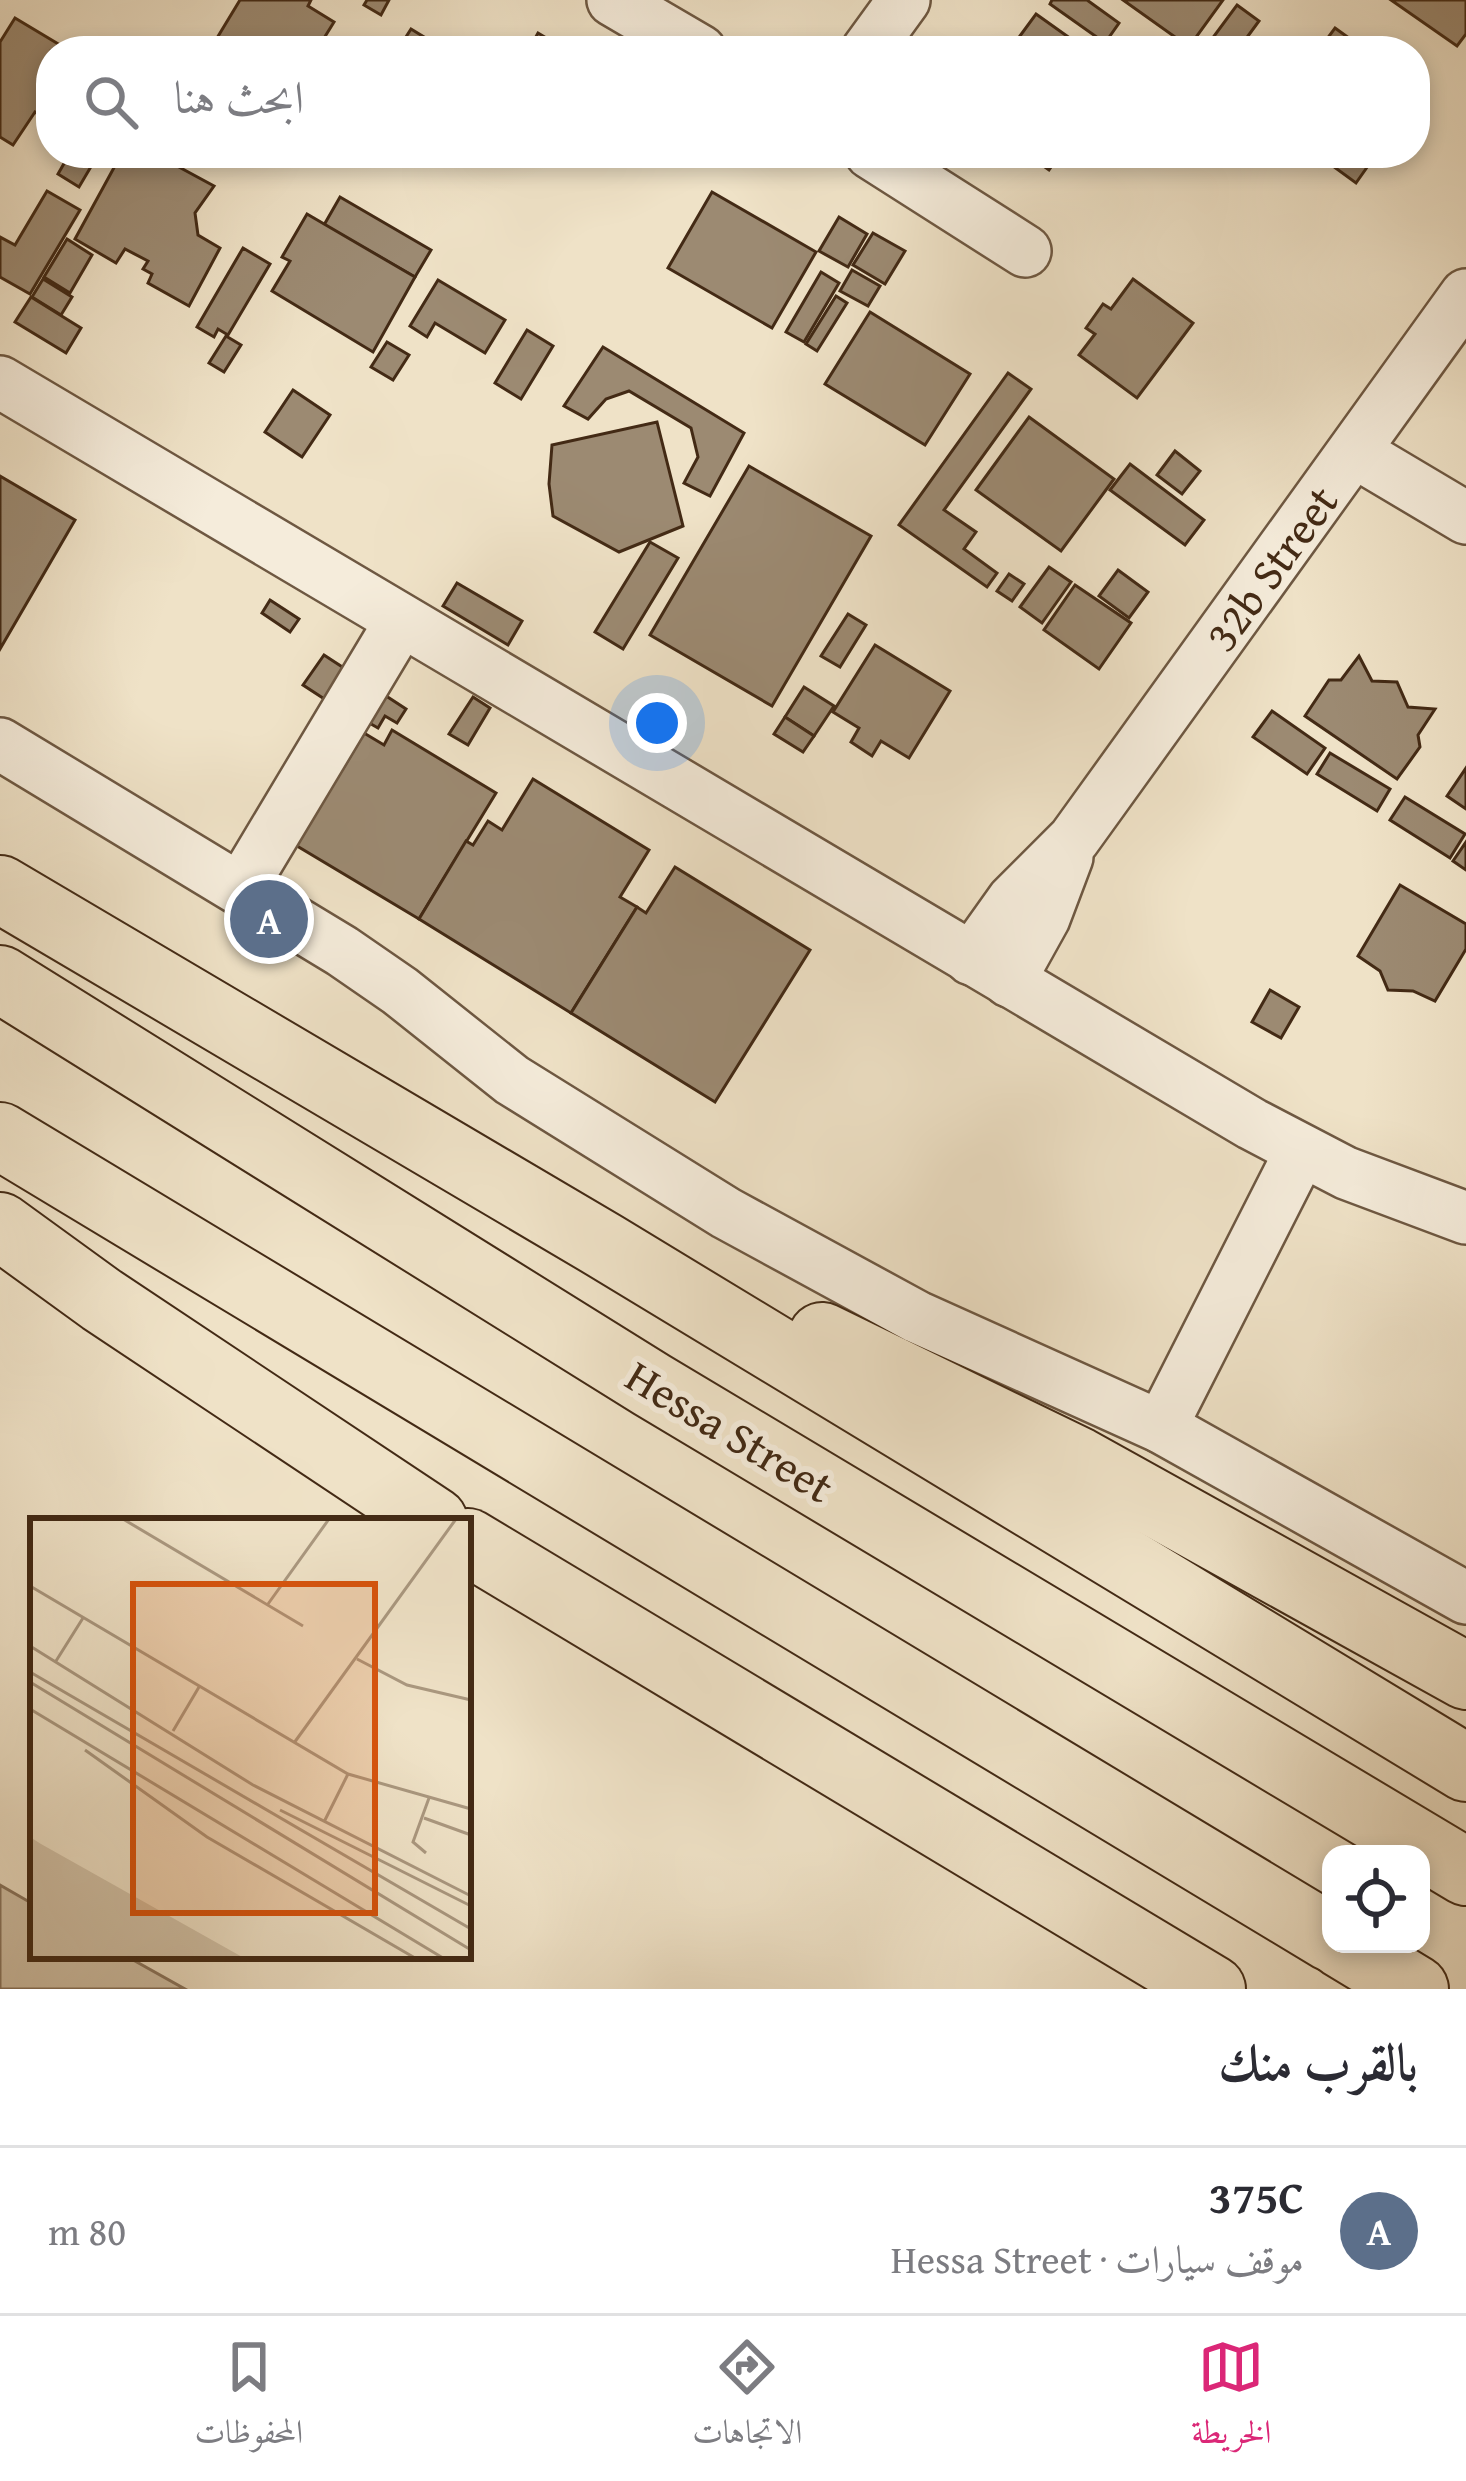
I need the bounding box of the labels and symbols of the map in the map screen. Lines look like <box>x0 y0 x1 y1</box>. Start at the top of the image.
street label: 32b Street <box>1188 472 1353 664</box>
your location <box>627 693 687 753</box>
pin: A <box>230 874 308 964</box>
street label: Hessa Street <box>614 1343 846 1518</box>
inset map <box>30 1518 471 1959</box>

